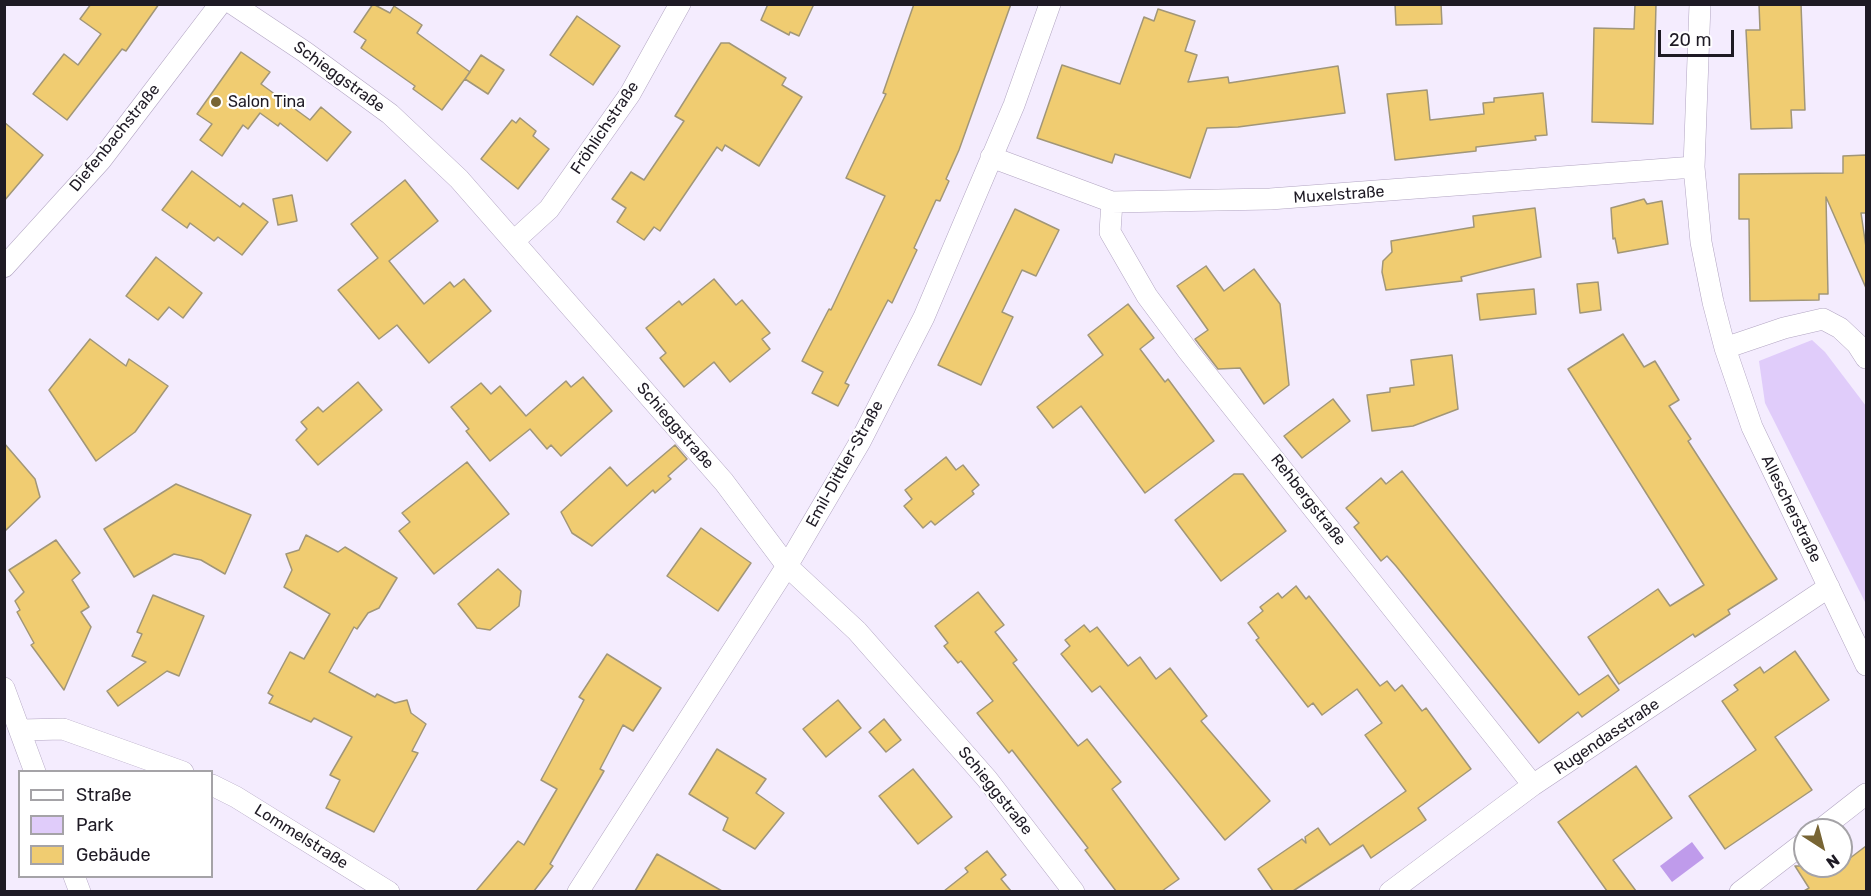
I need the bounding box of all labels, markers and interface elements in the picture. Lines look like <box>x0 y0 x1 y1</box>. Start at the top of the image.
scale bar <box>1661 18 1738 56</box>
text: 20 m <box>1669 29 1711 51</box>
street label: Schieggstraße <box>290 37 388 117</box>
street label: Fröhlichstraße <box>567 78 643 178</box>
street label: Diefenbachstraße <box>66 80 164 196</box>
place label: Salon Tina <box>228 92 305 112</box>
marker: Salon Tina <box>209 95 223 109</box>
street label: Muxelstraße <box>1293 182 1385 208</box>
street label: Schieggstraße <box>632 379 718 473</box>
street label: Emil-Dittler-Straße <box>802 397 888 531</box>
street label: Rehbergstraße <box>1266 451 1350 549</box>
street label: Allescherstraße <box>1757 452 1825 566</box>
street label: Rugendasstraße <box>1551 695 1663 779</box>
street label: Schieggstraße <box>954 743 1036 839</box>
legend <box>18 770 213 878</box>
text: Straße <box>76 784 132 806</box>
street label: Lommelstraße <box>251 801 351 873</box>
text: Park <box>76 814 113 836</box>
north arrow <box>1793 818 1853 878</box>
text: Gebäude <box>76 844 151 866</box>
text: N <box>1822 850 1843 872</box>

